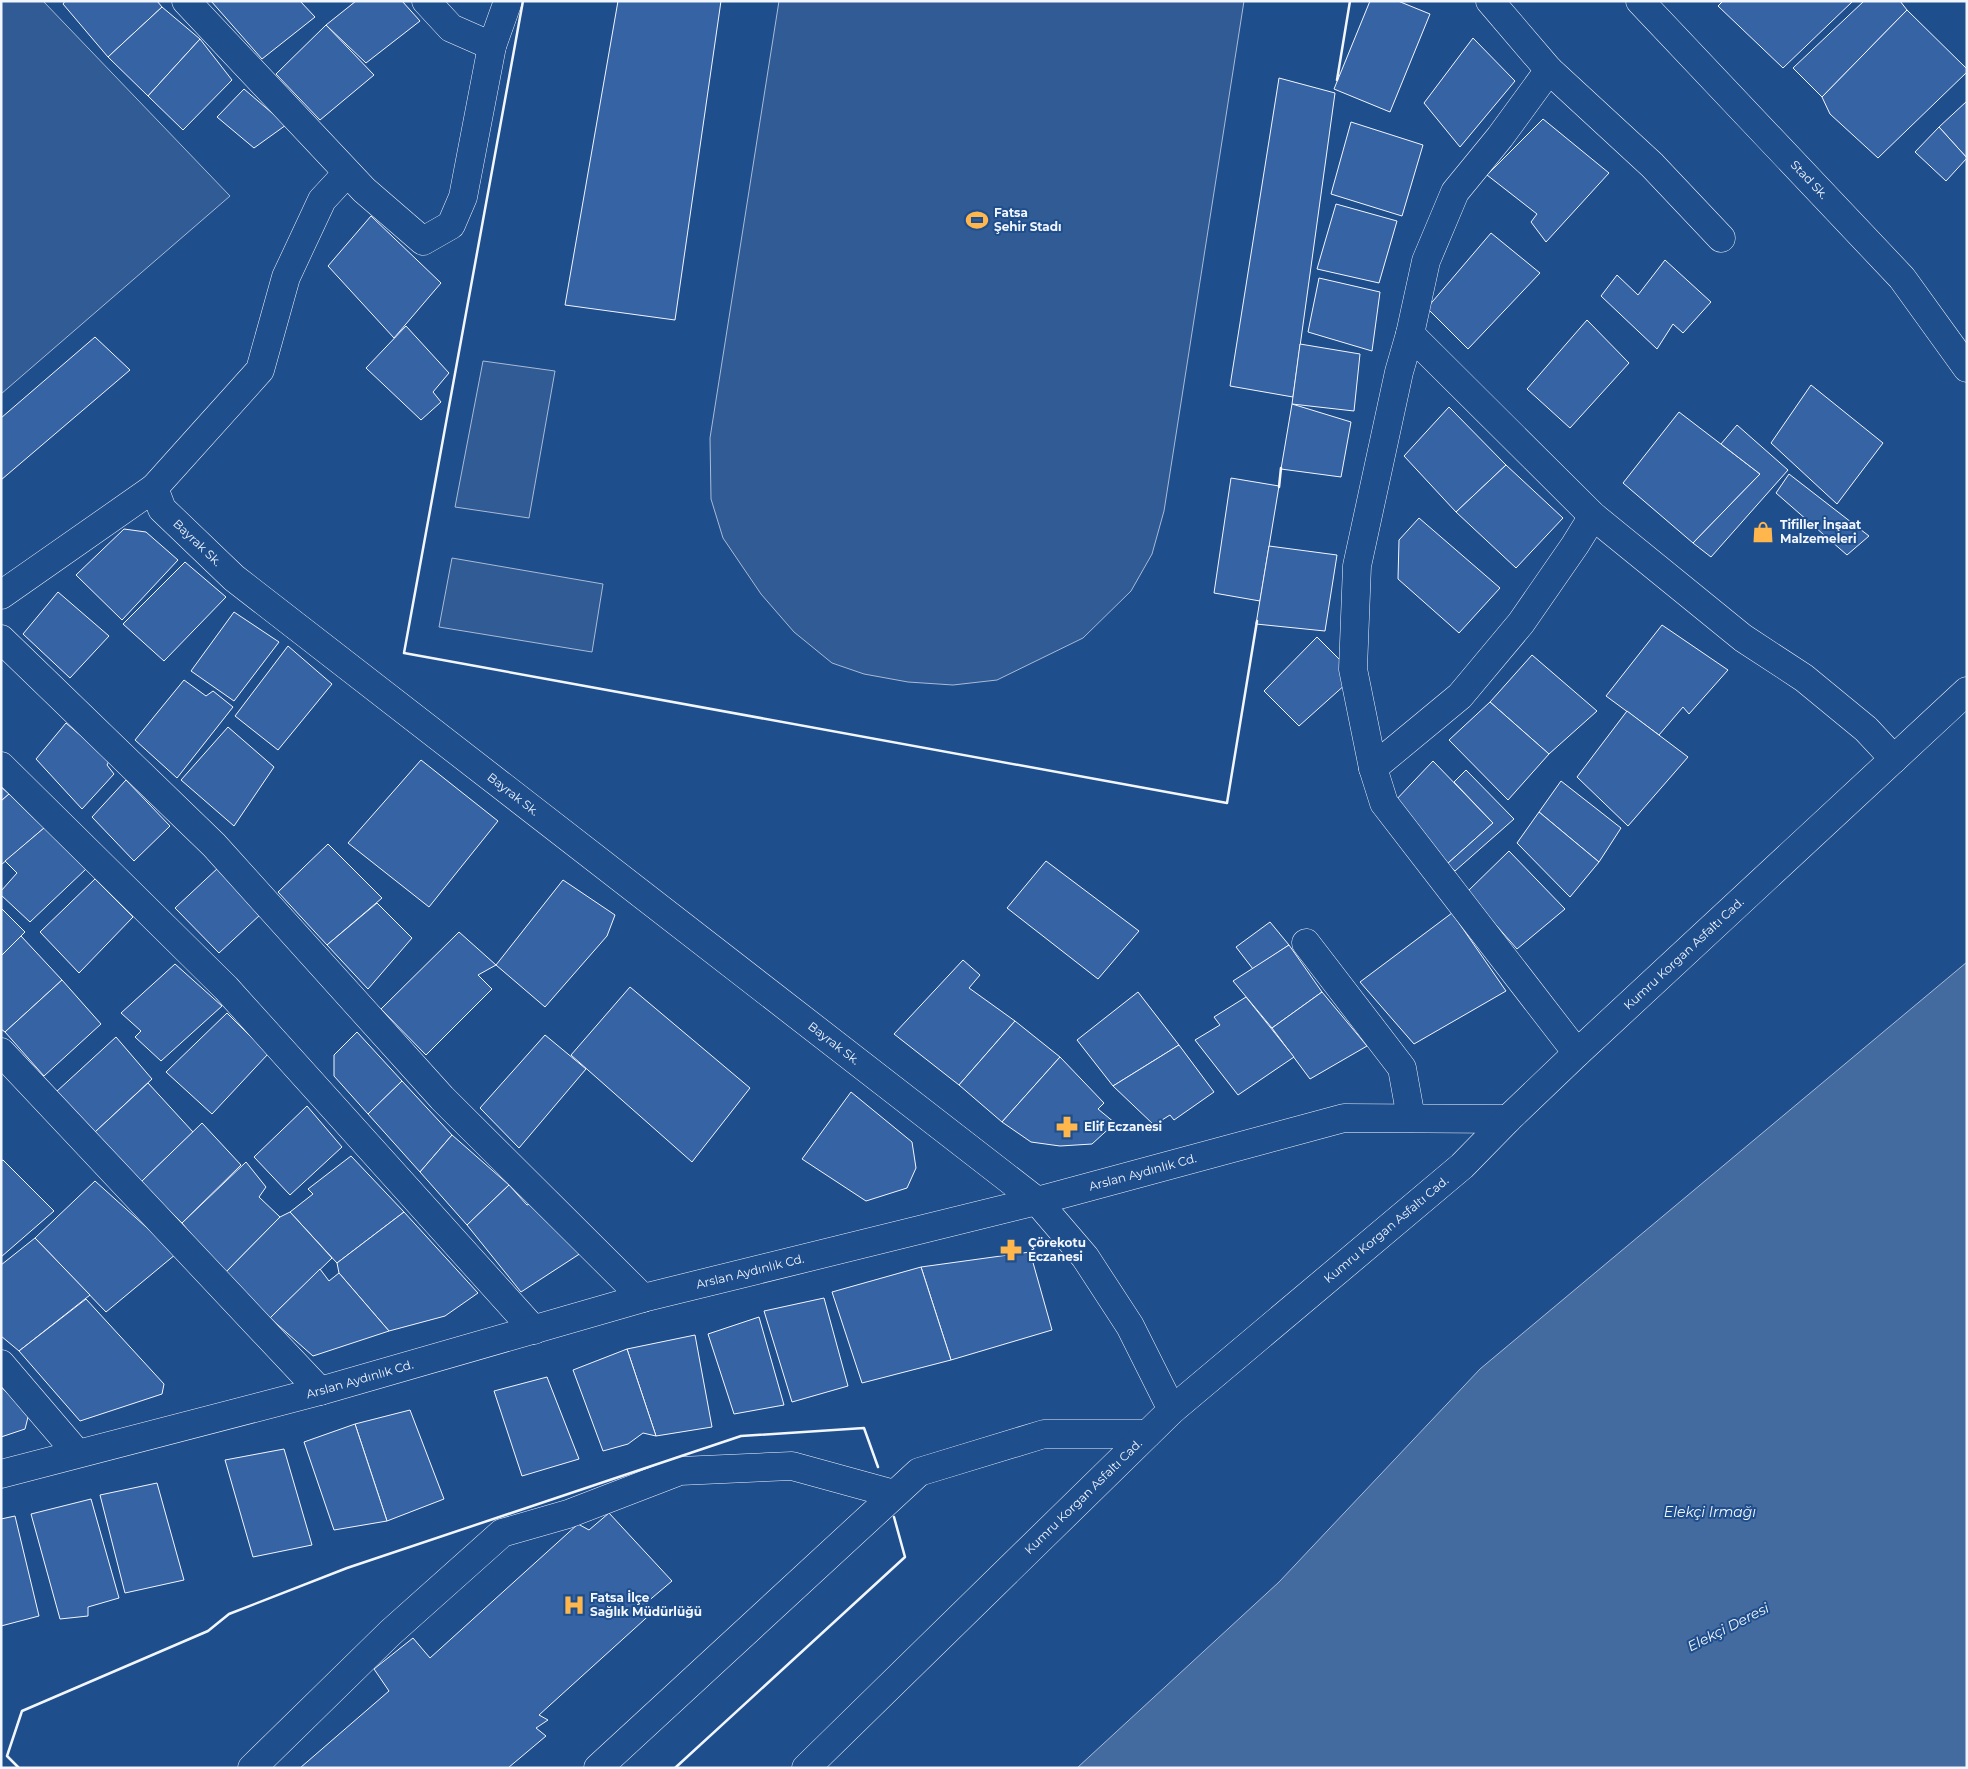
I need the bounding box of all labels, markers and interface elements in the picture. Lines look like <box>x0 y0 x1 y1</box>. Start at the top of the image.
street label: Stad Sk. <box>1788 157 1831 202</box>
place label: Fatsa Şehir Stadı <box>994 205 1062 234</box>
sports icon: Fatsa Şehir Stadı <box>964 207 990 233</box>
street label: Bayrak Sk. <box>170 516 225 569</box>
place label: Tifiller İnşaat Malzemeleri <box>1780 517 1862 546</box>
shop icon: Tifiller İnşaat Malzemeleri <box>1750 519 1776 545</box>
street label: Bayrak Sk. <box>484 769 542 819</box>
street label: Kumru Korgan Asfaltı Cad. <box>1620 894 1747 1013</box>
street label: Bayrak Sk. <box>805 1018 863 1068</box>
pharmacy icon: Elif Eczanesi <box>1054 1114 1080 1140</box>
place label: Elif Eczanesi <box>1084 1119 1162 1134</box>
street label: Arslan Aydınlık Cd. <box>1087 1150 1198 1194</box>
street label: Kumru Korgan Asfaltı Cad. <box>1321 1173 1451 1286</box>
place label: Çörekotu Eczanesi <box>1028 1235 1086 1264</box>
pharmacy icon: Çörekotu Eczanesi <box>998 1237 1024 1263</box>
street label: Arslan Aydınlık Cd. <box>694 1251 806 1292</box>
street label: Arslan Aydınlık Cd. <box>304 1357 415 1401</box>
street label: Kumru Korgan Asfaltı Cad. <box>1021 1436 1145 1557</box>
water label: Elekçi Irmağı <box>1664 1503 1756 1521</box>
place label: Fatsa İlçe Sağlık Müdürlüğü <box>590 1590 702 1619</box>
hospital icon: Fatsa İlçe Sağlık Müdürlüğü <box>561 1592 587 1618</box>
water label: Elekçi Deresi <box>1684 1599 1772 1655</box>

